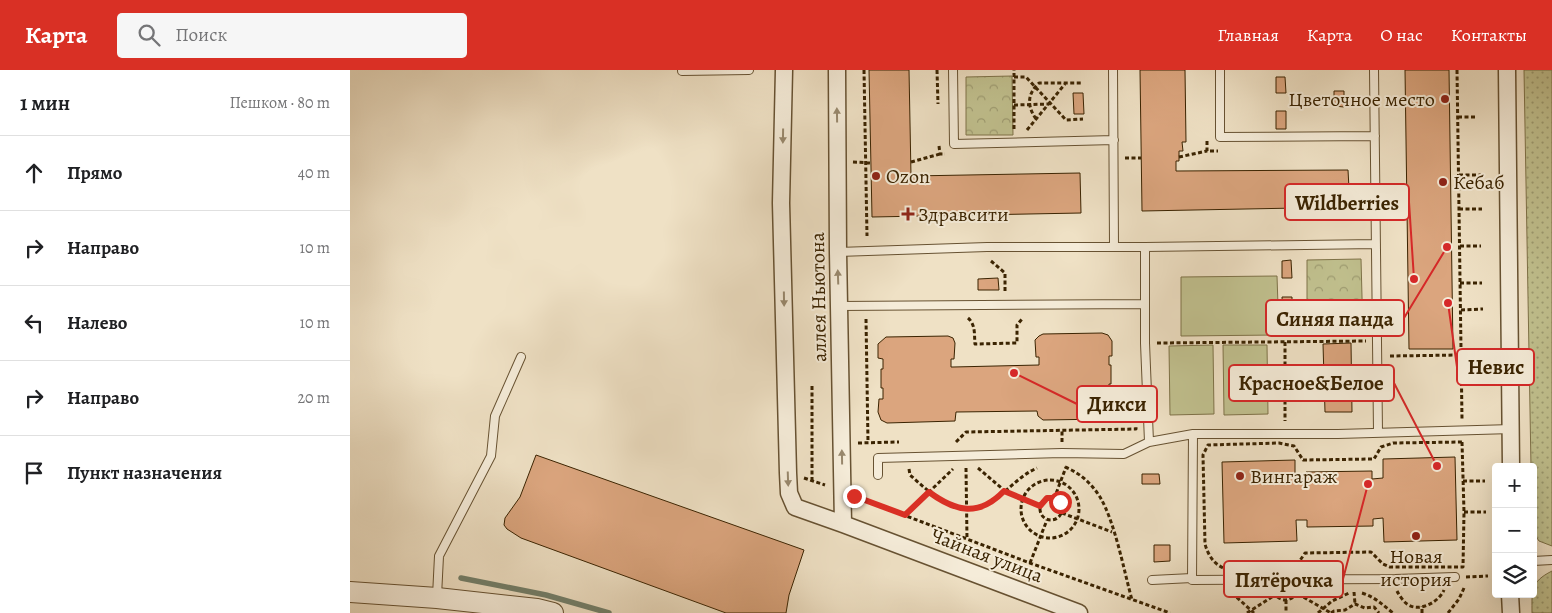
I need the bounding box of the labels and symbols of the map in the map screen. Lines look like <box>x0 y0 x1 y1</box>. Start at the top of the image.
place label: Цветочное место <box>1289 86 1435 113</box>
marker: Цветочное место <box>1439 93 1451 105</box>
one-way arrow <box>833 107 841 123</box>
one-way arrow <box>779 128 787 144</box>
place label: Ozon <box>886 163 930 190</box>
place label: Кебаб <box>1453 169 1505 196</box>
marker: Ozon <box>870 170 882 182</box>
marker: Кебаб <box>1437 176 1449 188</box>
callout: Wildberries <box>1285 184 1409 220</box>
text: Wildberries <box>1294 189 1399 217</box>
place label: Здравсити <box>918 201 1009 228</box>
marker: Здравсити <box>902 208 914 220</box>
street label: аллея Ньютона <box>804 231 833 362</box>
one-way arrow <box>834 269 842 285</box>
one-way arrow <box>780 291 788 307</box>
callout: Синяя панда <box>1266 300 1404 336</box>
text: Синяя панда <box>1276 305 1394 333</box>
callout: Невис <box>1457 349 1534 385</box>
text: Невис <box>1468 353 1524 381</box>
callout: Красное&Белое <box>1229 365 1394 401</box>
text: Красное&Белое <box>1238 369 1384 397</box>
callout: Дикси <box>1077 386 1157 422</box>
text: Дикси <box>1087 390 1147 418</box>
one-way arrow <box>838 449 846 465</box>
place label: Вингараж <box>1250 463 1337 490</box>
marker: Вингараж <box>1234 470 1246 482</box>
one-way arrow <box>784 471 792 487</box>
route end <box>843 485 866 508</box>
route start <box>1049 491 1072 514</box>
street label: Чайная улица <box>927 522 1047 589</box>
marker: Новая история <box>1410 530 1422 542</box>
place label: Новая история <box>1380 543 1452 593</box>
callout: Пятёрочка <box>1224 561 1343 597</box>
text: Пятёрочка <box>1235 566 1333 594</box>

